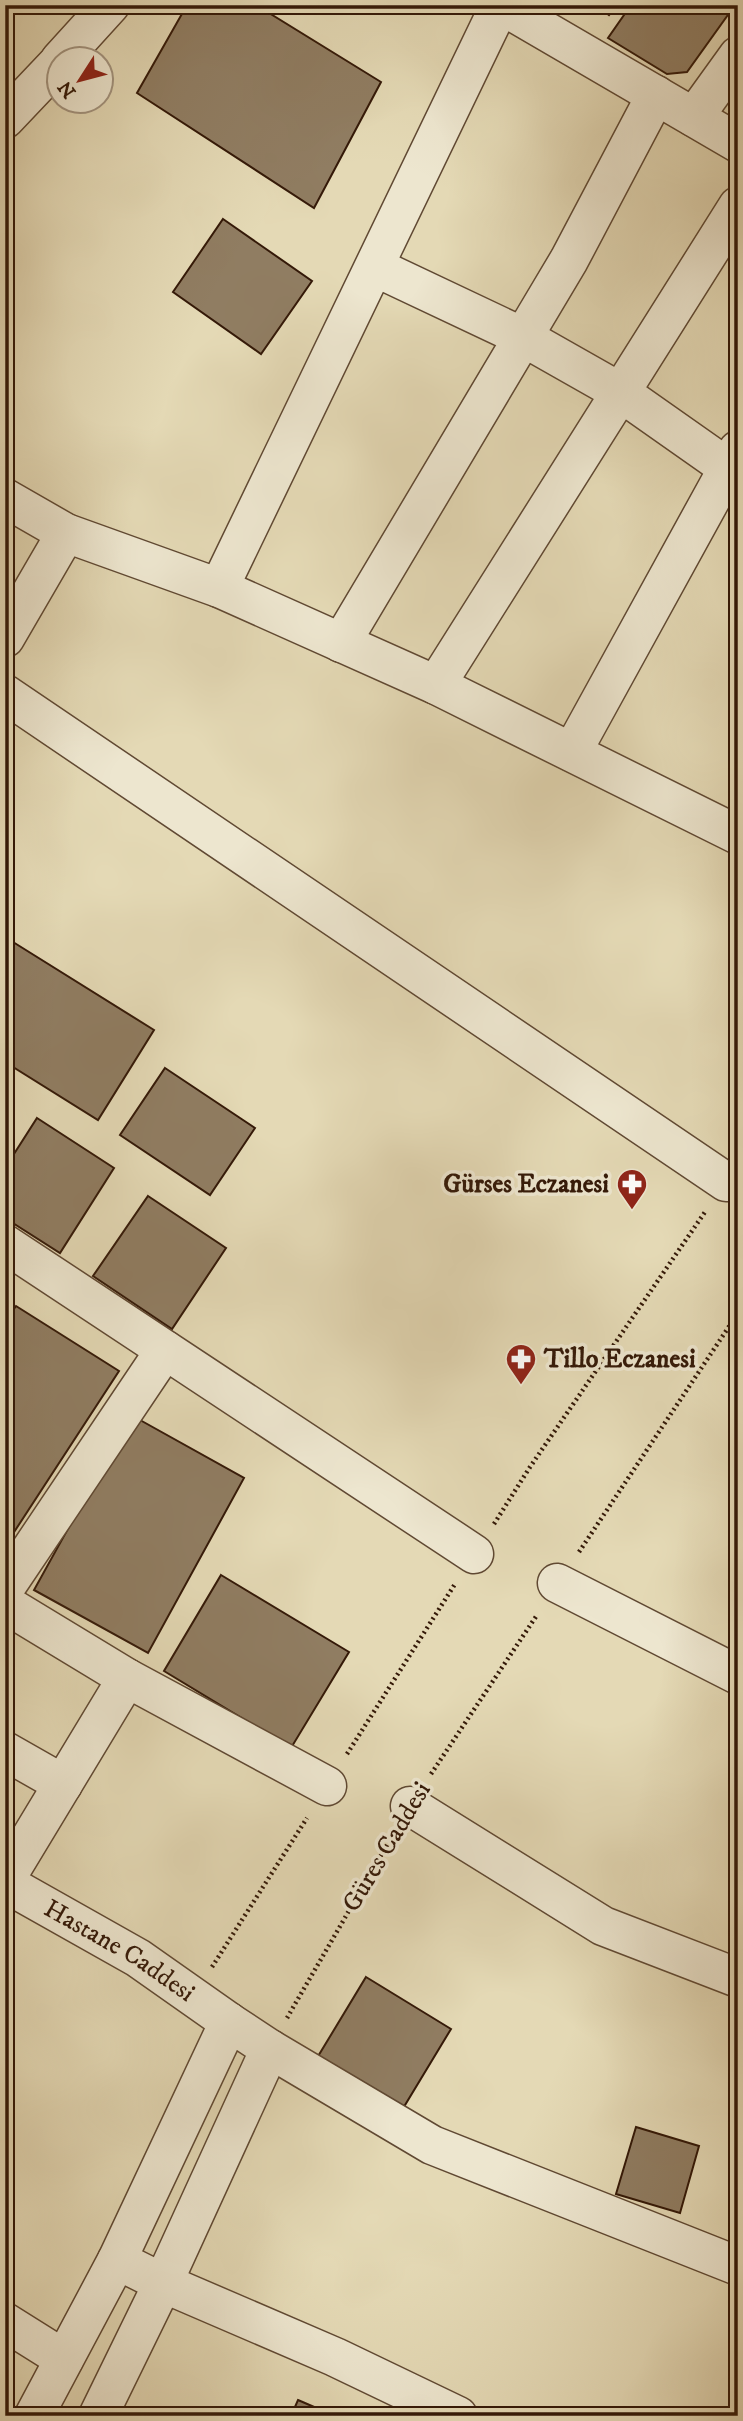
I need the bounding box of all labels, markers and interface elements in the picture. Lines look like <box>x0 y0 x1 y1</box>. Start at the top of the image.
north arrow <box>46 46 116 116</box>
text: N <box>53 76 81 102</box>
pharmacy icon: Gürses Eczanesi <box>615 1167 649 1211</box>
place label: Gürses Eczanesi <box>443 1168 609 1201</box>
pharmacy icon: Tillo Eczanesi <box>504 1342 538 1386</box>
place label: Tillo Eczanesi <box>543 1343 696 1376</box>
street label: Güres Caddesi <box>335 1776 439 1918</box>
street label: Hastane Caddesi <box>38 1892 201 2009</box>

